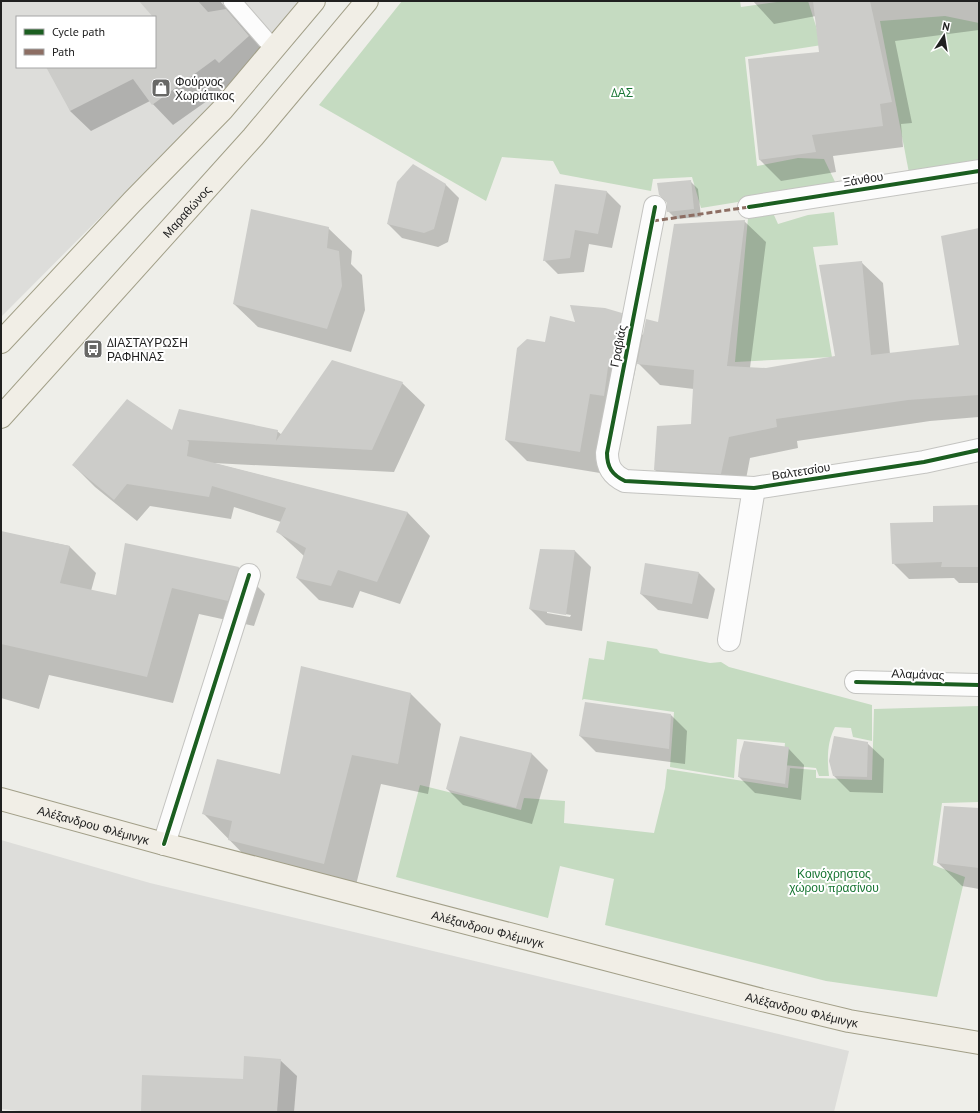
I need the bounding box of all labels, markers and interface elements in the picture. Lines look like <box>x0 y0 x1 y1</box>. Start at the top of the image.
legend <box>16 16 156 68</box>
north arrow <box>924 16 964 56</box>
text: N <box>941 19 951 34</box>
text: Cycle path <box>52 24 105 39</box>
text: Path <box>52 44 75 59</box>
place label: Φούρνος Χωριάτικος <box>175 74 235 103</box>
shop icon: Φούρνος Χωριάτικος <box>150 77 172 99</box>
park label: ΔΑΣ <box>611 85 633 100</box>
street label: Ξάνθου <box>842 168 884 190</box>
street label: Μαραθώνος <box>159 182 214 240</box>
street label: Γραβιάς <box>607 323 629 368</box>
place label: ΔΙΑΣΤΑΥΡΩΣΗ ΡΑΦΗΝΑΣ <box>107 335 188 364</box>
bus stop icon: ΔΙΑΣΤΑΥΡΩΣΗ ΡΑΦΗΝΑΣ <box>82 338 104 360</box>
street label: Βαλτετσίου <box>771 459 831 483</box>
street label: Αλαμάνας <box>891 666 945 682</box>
street label: Αλέξανδρου Φλέμινγκ <box>36 802 152 847</box>
park label: Κοινόχρηστος χώρου πρασίνου <box>789 866 879 895</box>
street label: Αλέξανδρου Φλέμινγκ <box>430 907 547 951</box>
street label: Αλέξανδρου Φλέμινγκ <box>744 988 860 1030</box>

